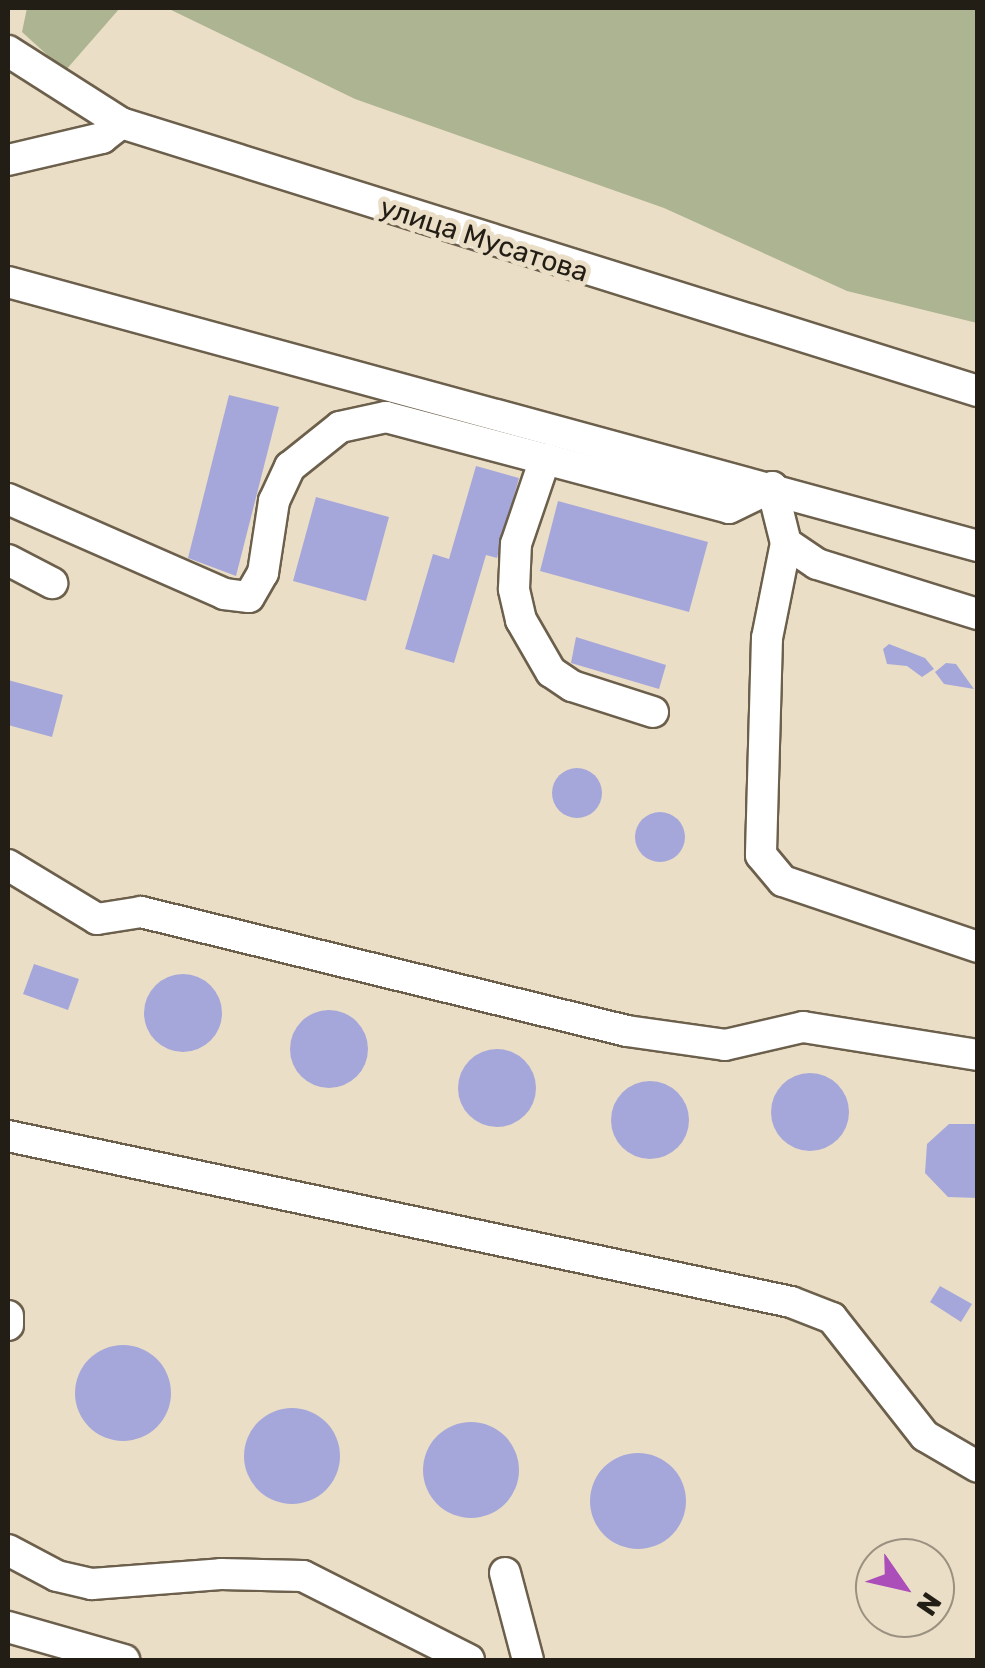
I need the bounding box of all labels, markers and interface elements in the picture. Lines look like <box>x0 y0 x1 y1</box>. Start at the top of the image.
street label: улица Мусатова <box>376 191 592 289</box>
north arrow <box>855 1538 955 1638</box>
text: N <box>909 1586 948 1622</box>

